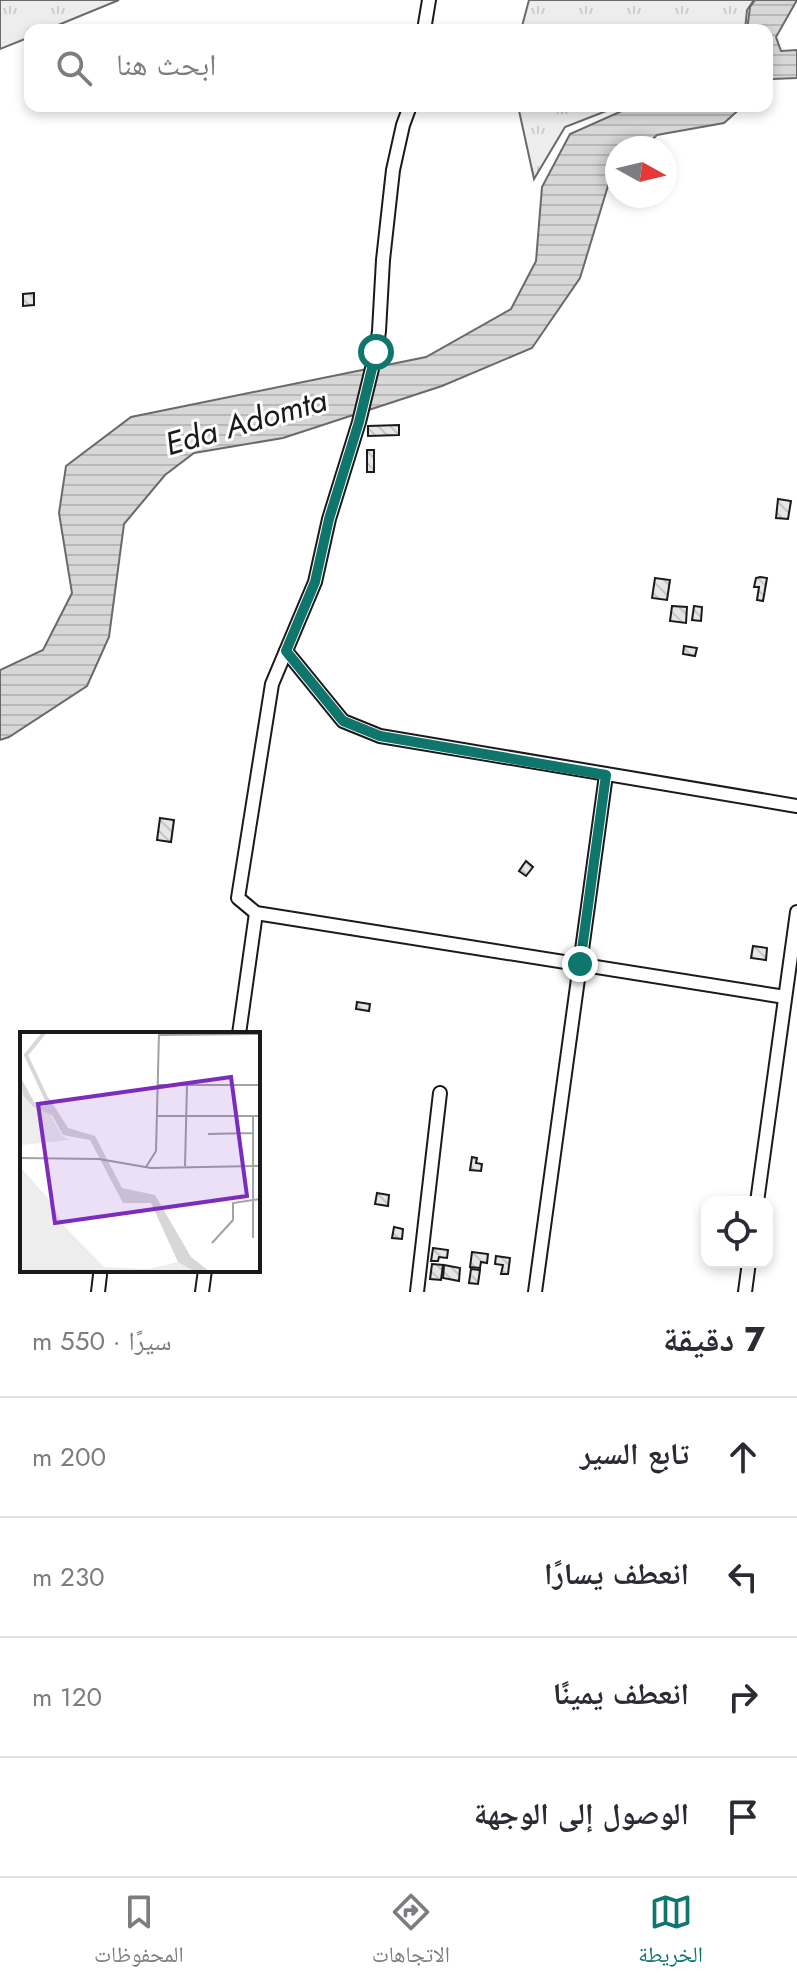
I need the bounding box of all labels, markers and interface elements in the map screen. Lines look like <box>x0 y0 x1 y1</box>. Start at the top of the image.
search box <box>24 24 773 112</box>
text: ابحث هنا <box>116 43 216 86</box>
icon: search <box>52 46 96 90</box>
north arrow <box>605 136 677 208</box>
route start <box>358 334 394 370</box>
water label: Eda Adomta <box>160 377 333 467</box>
route end <box>562 946 598 982</box>
inset map <box>20 1032 260 1272</box>
map controls <box>701 1196 773 1268</box>
button: locate <box>701 1196 773 1268</box>
text: 7 دقيقة <box>663 1315 765 1364</box>
text: سيرًا · 550 m <box>32 1322 172 1360</box>
text: تابع السير <box>580 1432 689 1475</box>
icon: ahead <box>721 1435 765 1479</box>
text: 200 m <box>32 1438 106 1476</box>
text: انعطف يسارًا <box>544 1552 689 1595</box>
icon: left <box>721 1555 765 1599</box>
text: 230 m <box>32 1558 105 1596</box>
text: انعطف يمينًا <box>553 1672 689 1715</box>
icon: right <box>721 1675 765 1719</box>
text: 120 m <box>32 1678 102 1716</box>
text: الوصول إلى الوجهة <box>474 1792 689 1835</box>
icon: arrive <box>721 1795 765 1839</box>
tab: المحفوظات <box>94 1890 184 1976</box>
tab: الاتجاهات <box>372 1890 450 1976</box>
tab: الخريطة <box>638 1890 703 1976</box>

